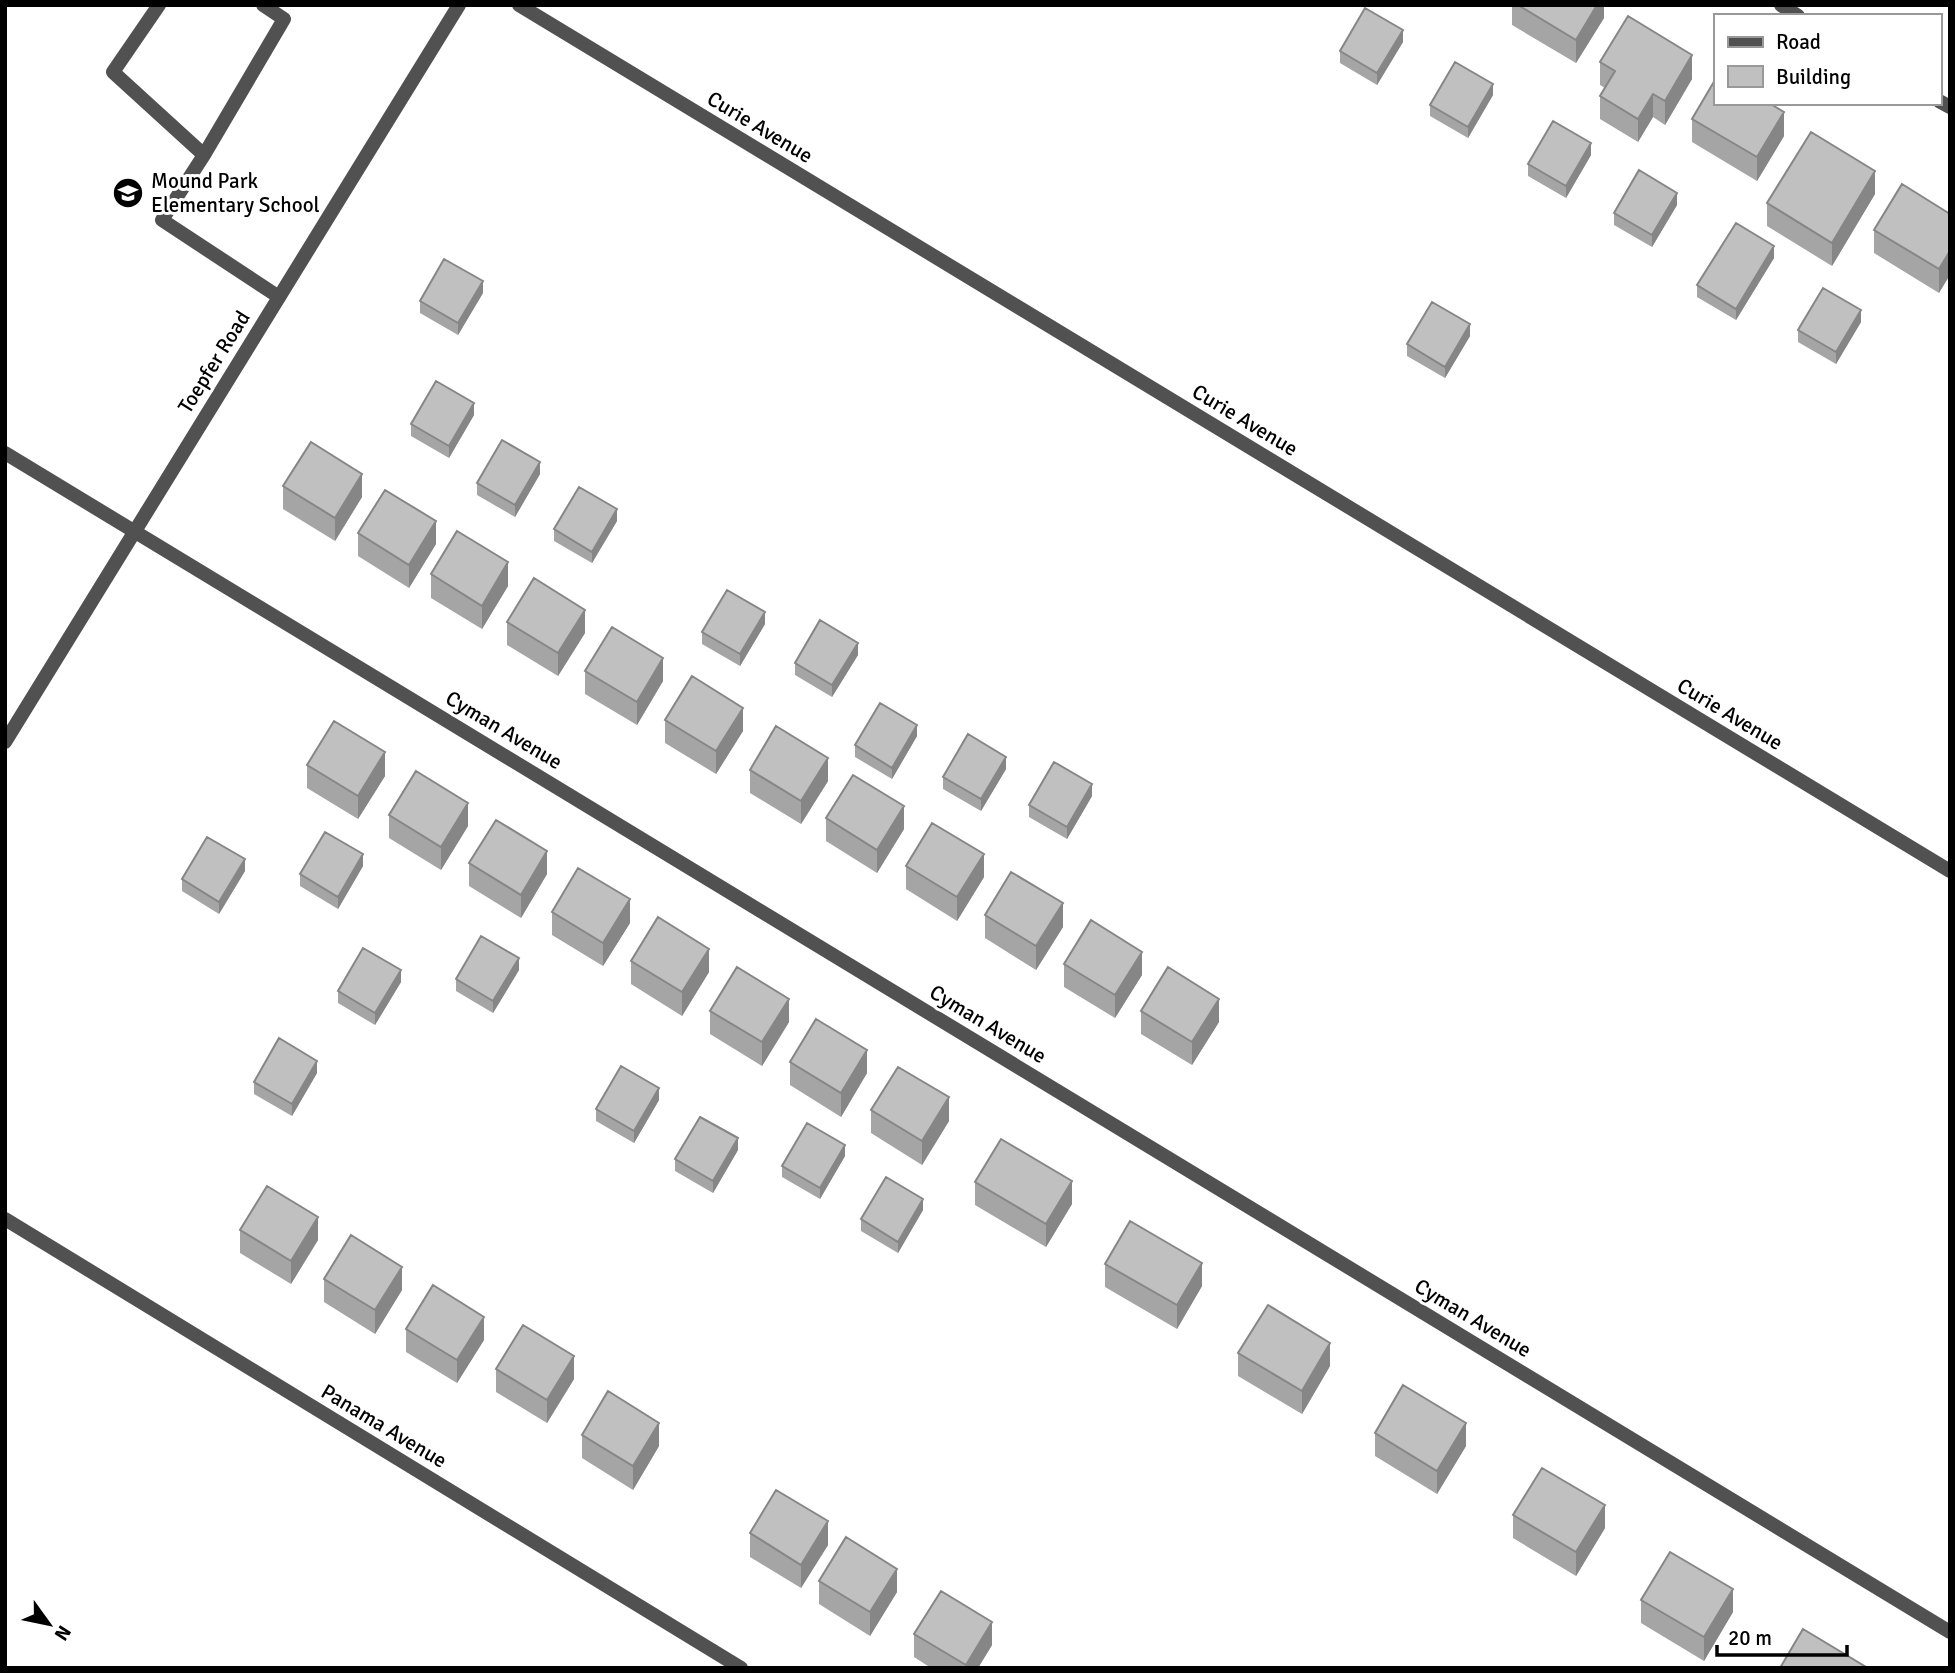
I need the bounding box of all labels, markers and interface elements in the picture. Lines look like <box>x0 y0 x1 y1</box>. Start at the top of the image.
legend <box>1714 14 1941 105</box>
text: Road <box>1776 29 1821 55</box>
text: Building <box>1776 64 1851 90</box>
street label: Curie Avenue <box>702 85 818 169</box>
place label: Mound Park Elementary School <box>151 168 320 218</box>
school or university icon: Mound Park Elementary School <box>111 176 145 210</box>
street label: Toepfer Road <box>172 306 256 418</box>
street label: Curie Avenue <box>1187 378 1303 462</box>
street label: Curie Avenue <box>1672 672 1788 756</box>
street label: Cyman Avenue <box>441 685 567 775</box>
street label: Cyman Avenue <box>925 979 1051 1069</box>
street label: Cyman Avenue <box>1410 1273 1536 1363</box>
street label: Panama Avenue <box>316 1378 452 1474</box>
north arrow <box>14 1589 84 1659</box>
scale bar <box>1717 1614 1846 1658</box>
text: N <box>49 1621 76 1645</box>
text: 20 m <box>1728 1625 1772 1651</box>

